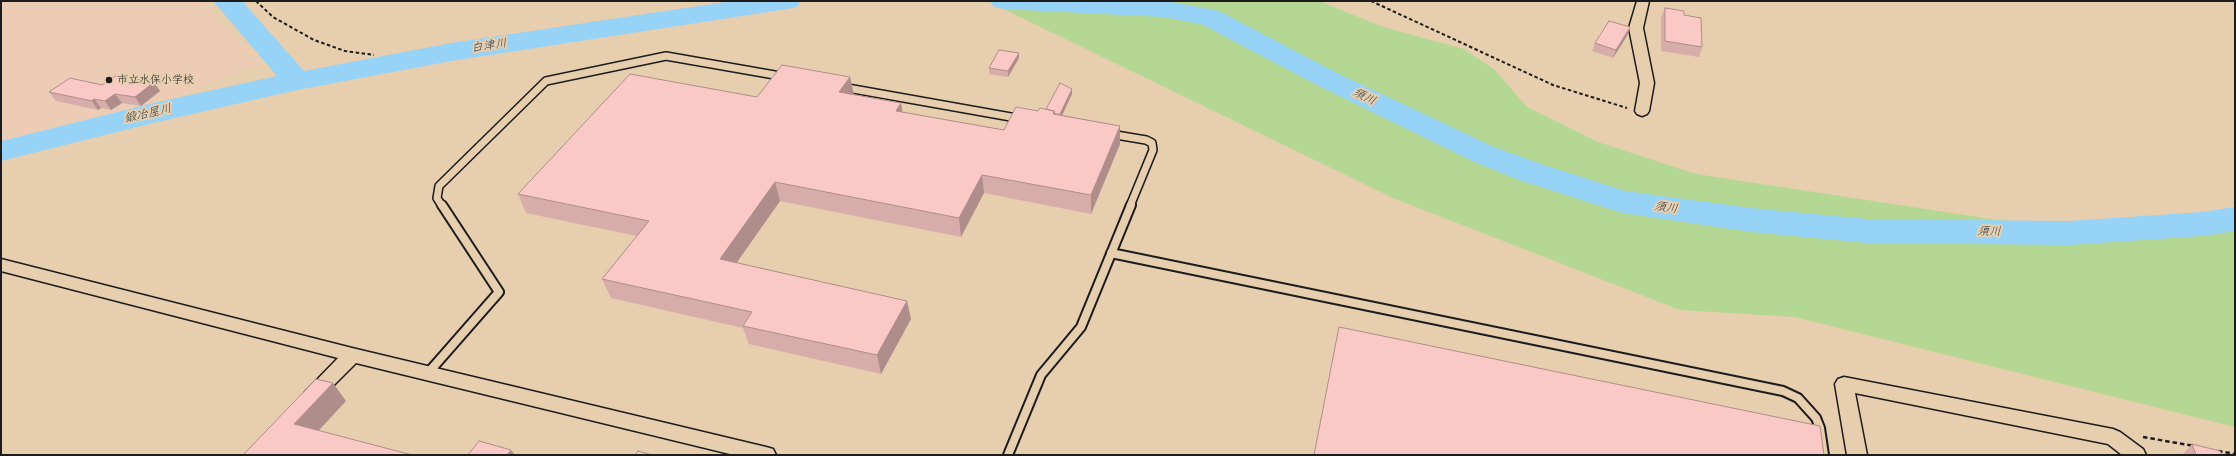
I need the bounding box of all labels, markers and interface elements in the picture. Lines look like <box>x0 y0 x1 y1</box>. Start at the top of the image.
water label: 白津川 <box>470 36 508 56</box>
place label: 市立水保小学校 <box>117 73 194 87</box>
marker: 市立水保小学校 <box>104 75 114 85</box>
water label: 須川 <box>1350 85 1378 109</box>
water label: 鍛冶屋川 <box>123 102 173 126</box>
water label: 須川 <box>1653 199 1679 217</box>
water label: 須川 <box>1977 225 2001 239</box>

